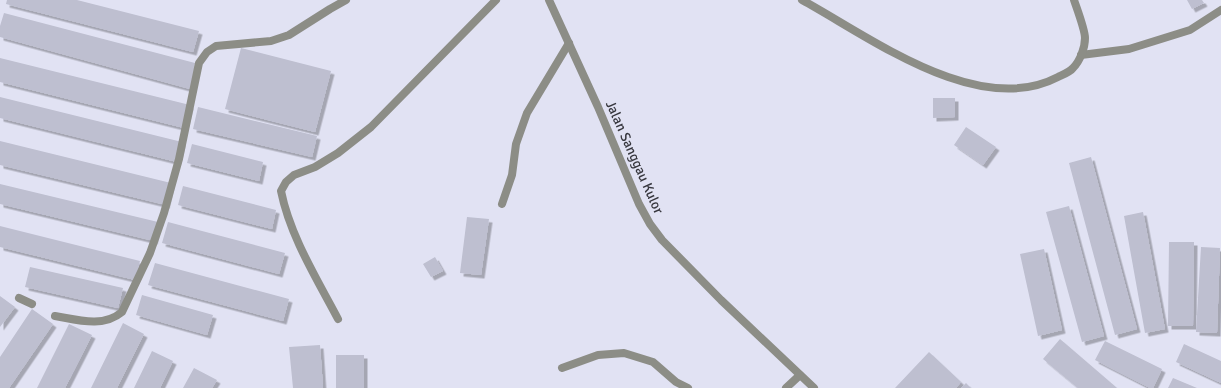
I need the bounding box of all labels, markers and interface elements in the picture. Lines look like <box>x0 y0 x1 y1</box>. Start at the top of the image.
street label: Jalan Sanggau Kulor <box>602 98 668 217</box>

